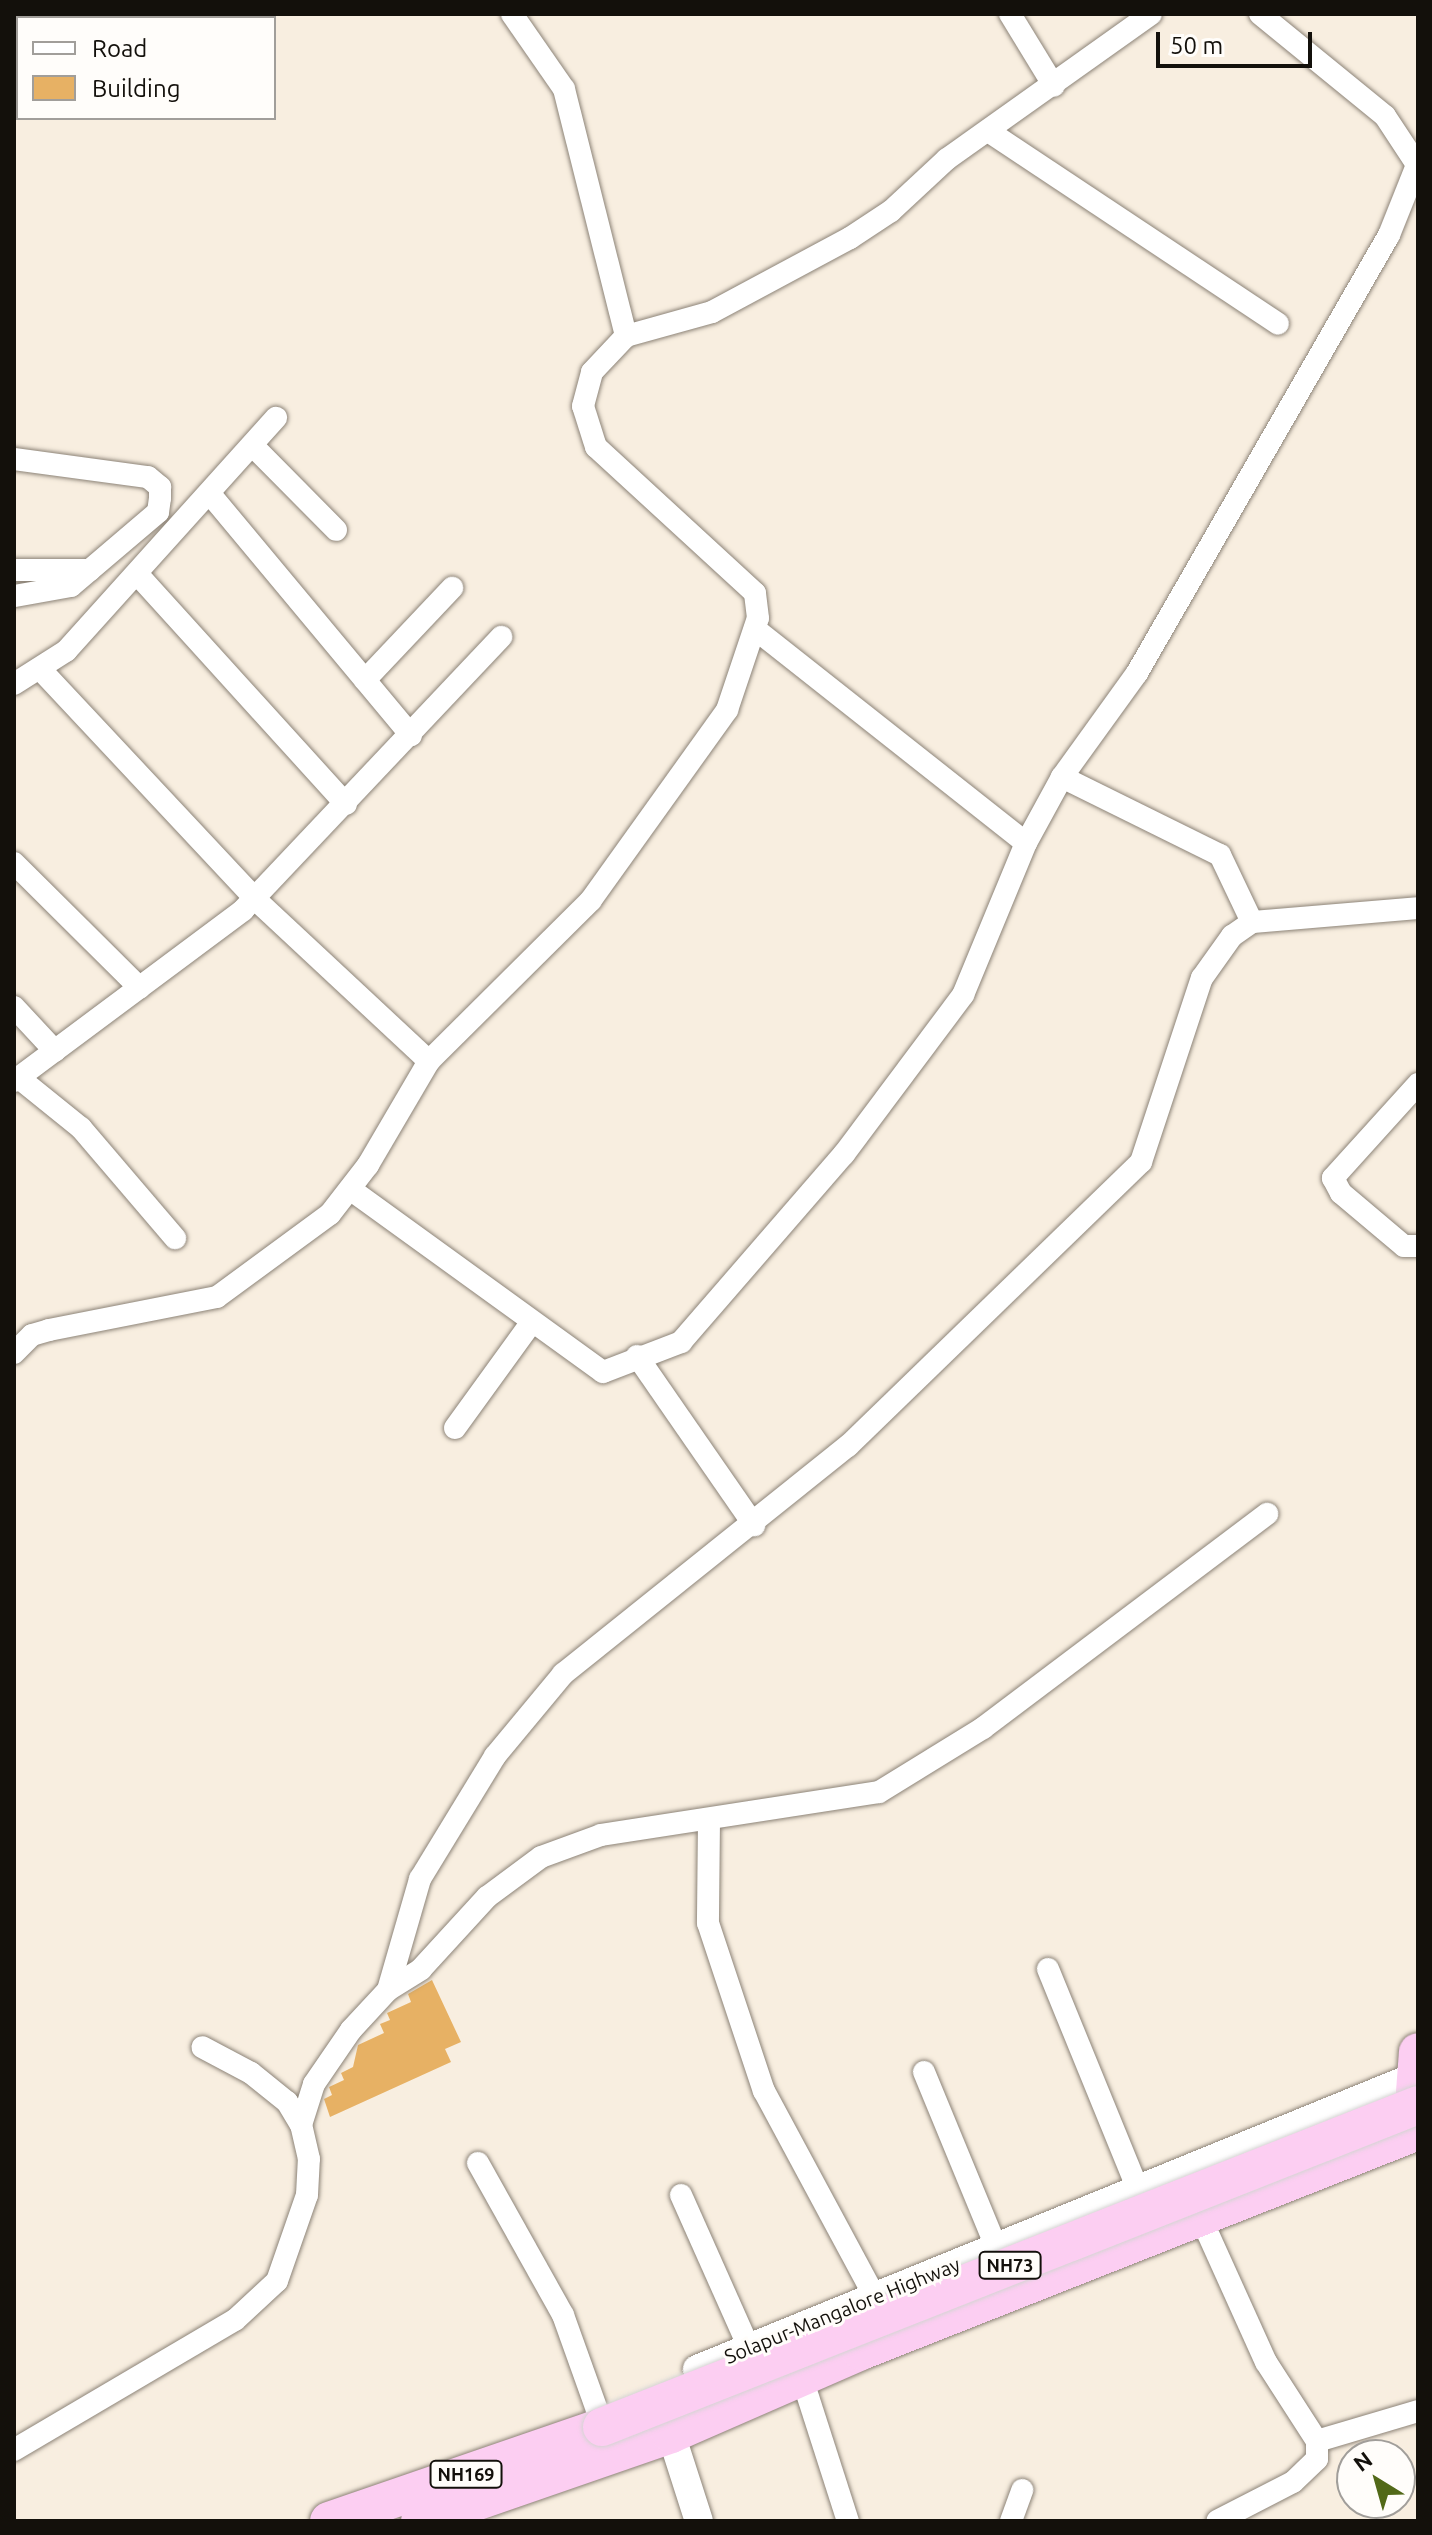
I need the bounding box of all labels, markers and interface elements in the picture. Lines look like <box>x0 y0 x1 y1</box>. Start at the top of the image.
legend <box>16 16 276 120</box>
scale bar <box>1160 16 1316 66</box>
text: 50 m <box>1170 32 1223 59</box>
text: Road <box>92 35 147 62</box>
text: Building <box>92 75 180 102</box>
road number: NH73 <box>978 2251 1042 2279</box>
street label: Solapur-Mangalore Highway <box>721 2252 963 2368</box>
north arrow <box>1336 2439 1416 2519</box>
text: N <box>1348 2446 1377 2476</box>
road number: NH169 <box>428 2460 504 2488</box>

